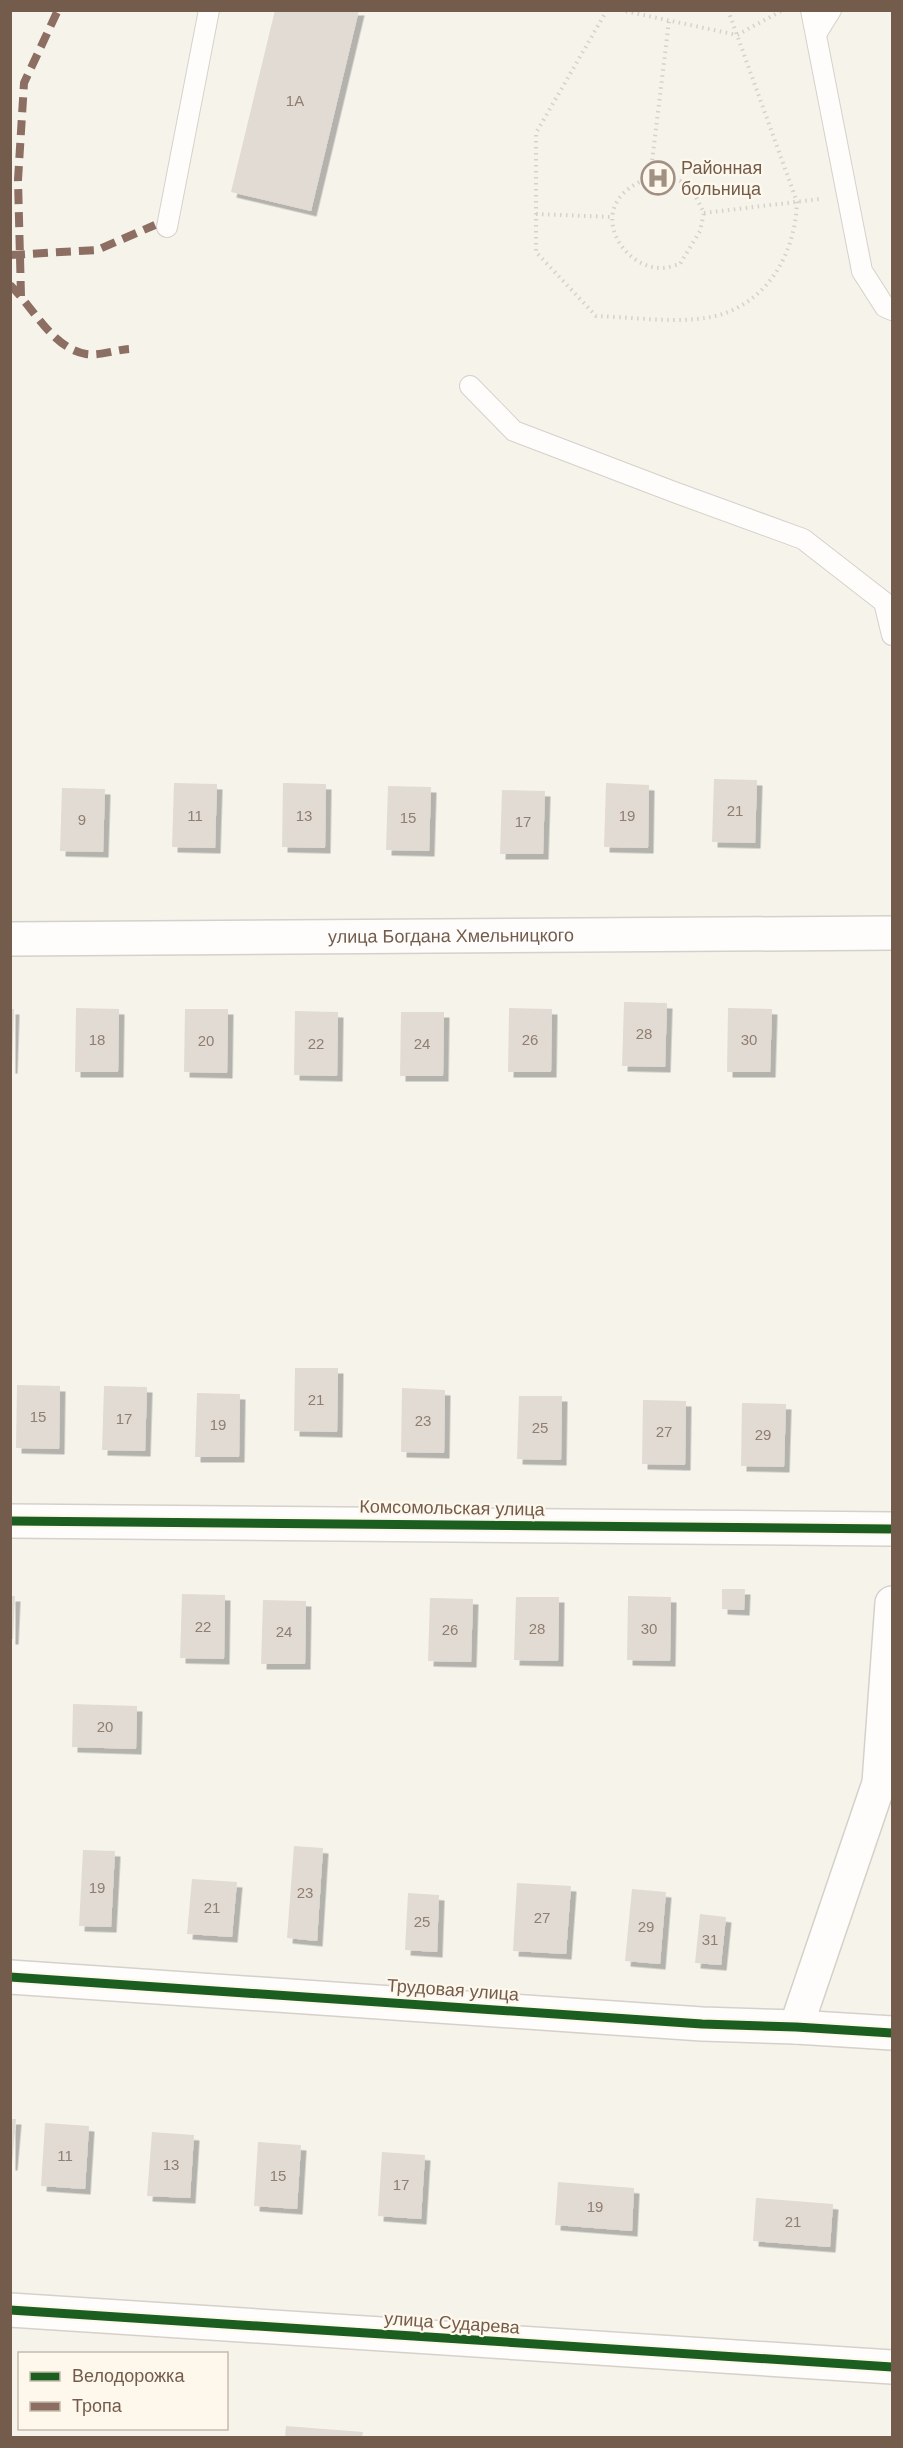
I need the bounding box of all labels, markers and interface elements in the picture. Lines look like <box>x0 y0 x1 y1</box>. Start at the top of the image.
house number: 1А <box>286 92 304 109</box>
place label: Районная больница <box>681 158 762 199</box>
hospital icon: Районная больница <box>640 160 676 196</box>
house number: 21 <box>727 802 743 819</box>
house number: 11 <box>187 807 203 824</box>
house number: 13 <box>296 807 312 824</box>
house number: 19 <box>619 807 635 824</box>
house number: 15 <box>400 809 416 826</box>
house number: 9 <box>78 811 86 828</box>
house number: 17 <box>515 813 531 830</box>
street label: улица Богдана Хмельницкого <box>328 925 574 947</box>
house number: 28 <box>636 1025 652 1042</box>
house number: 18 <box>89 1031 105 1048</box>
house number: 26 <box>522 1031 538 1048</box>
house number: 30 <box>741 1031 757 1048</box>
house number: 20 <box>198 1032 214 1049</box>
house number: 22 <box>308 1035 324 1052</box>
house number: 24 <box>414 1035 430 1052</box>
house number: 21 <box>308 1391 324 1408</box>
house number: 15 <box>30 1408 46 1425</box>
house number: 17 <box>116 1410 132 1427</box>
house number: 23 <box>415 1412 431 1429</box>
house number: 19 <box>210 1416 226 1433</box>
house number: 25 <box>532 1419 548 1436</box>
house number: 27 <box>656 1423 672 1440</box>
house number: 29 <box>755 1426 771 1443</box>
street label: Комсомольская улица <box>359 1496 546 1520</box>
house number: 22 <box>195 1618 211 1635</box>
house number: 28 <box>529 1620 545 1637</box>
house number: 30 <box>641 1620 657 1637</box>
house number: 26 <box>442 1621 458 1638</box>
house number: 24 <box>276 1623 292 1640</box>
house number: 20 <box>97 1718 113 1735</box>
house number: 19 <box>89 1879 105 1896</box>
house number: 23 <box>297 1884 313 1901</box>
house number: 21 <box>204 1899 220 1916</box>
house number: 27 <box>534 1909 550 1926</box>
house number: 25 <box>414 1913 430 1930</box>
house number: 29 <box>638 1918 654 1935</box>
house number: 31 <box>702 1931 718 1948</box>
street label: Трудовая улица <box>386 1975 521 2005</box>
house number: 11 <box>57 2147 73 2164</box>
house number: 13 <box>163 2156 179 2173</box>
house number: 15 <box>270 2167 286 2184</box>
house number: 17 <box>393 2176 409 2193</box>
house number: 19 <box>587 2198 603 2215</box>
house number: 21 <box>785 2213 801 2230</box>
street label: улица Сударева <box>384 2308 521 2338</box>
legend <box>18 2352 228 2430</box>
text: Велодорожка <box>72 2366 185 2386</box>
text: Тропа <box>72 2396 123 2416</box>

